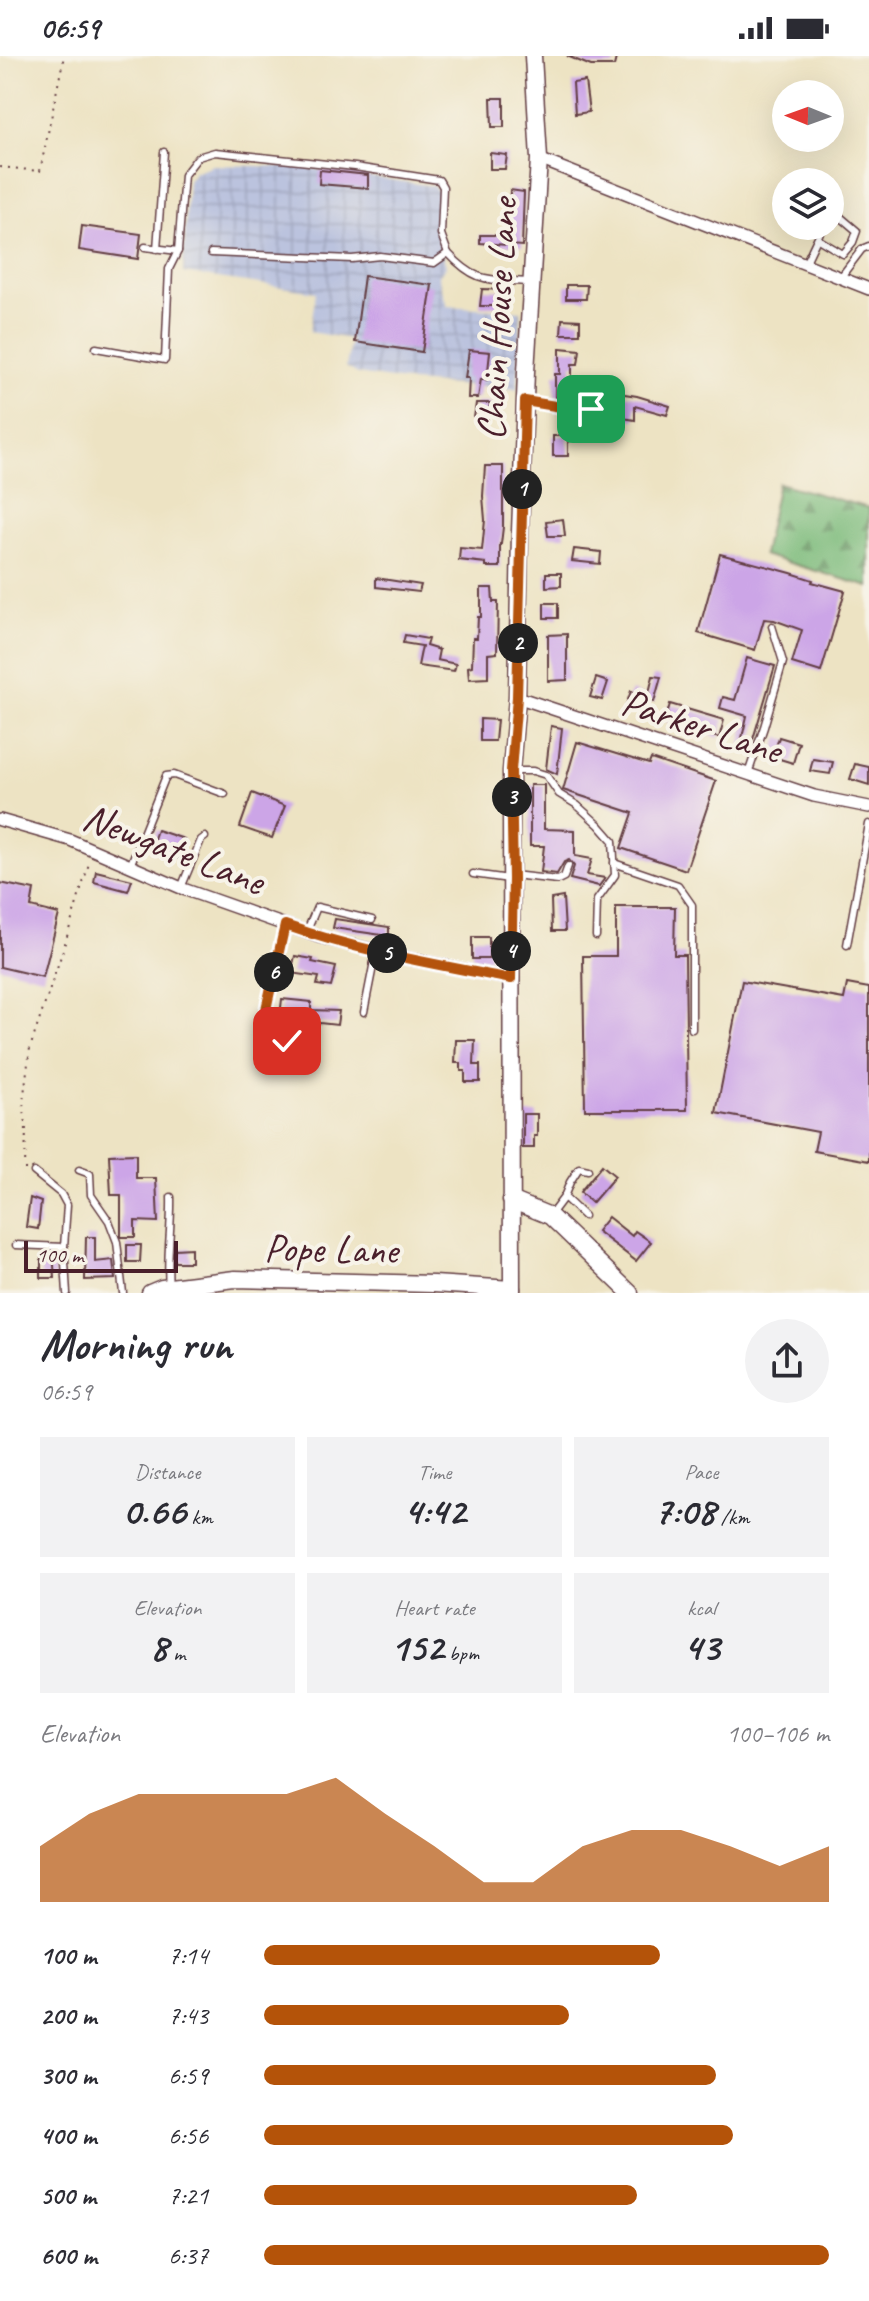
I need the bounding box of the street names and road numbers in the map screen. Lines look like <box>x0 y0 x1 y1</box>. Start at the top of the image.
street label: Chain House Lane <box>466 194 528 441</box>
street label: Parker Lane <box>616 677 791 776</box>
street label: Newgate Lane <box>76 792 274 907</box>
street label: Pope Lane <box>264 1223 401 1275</box>

